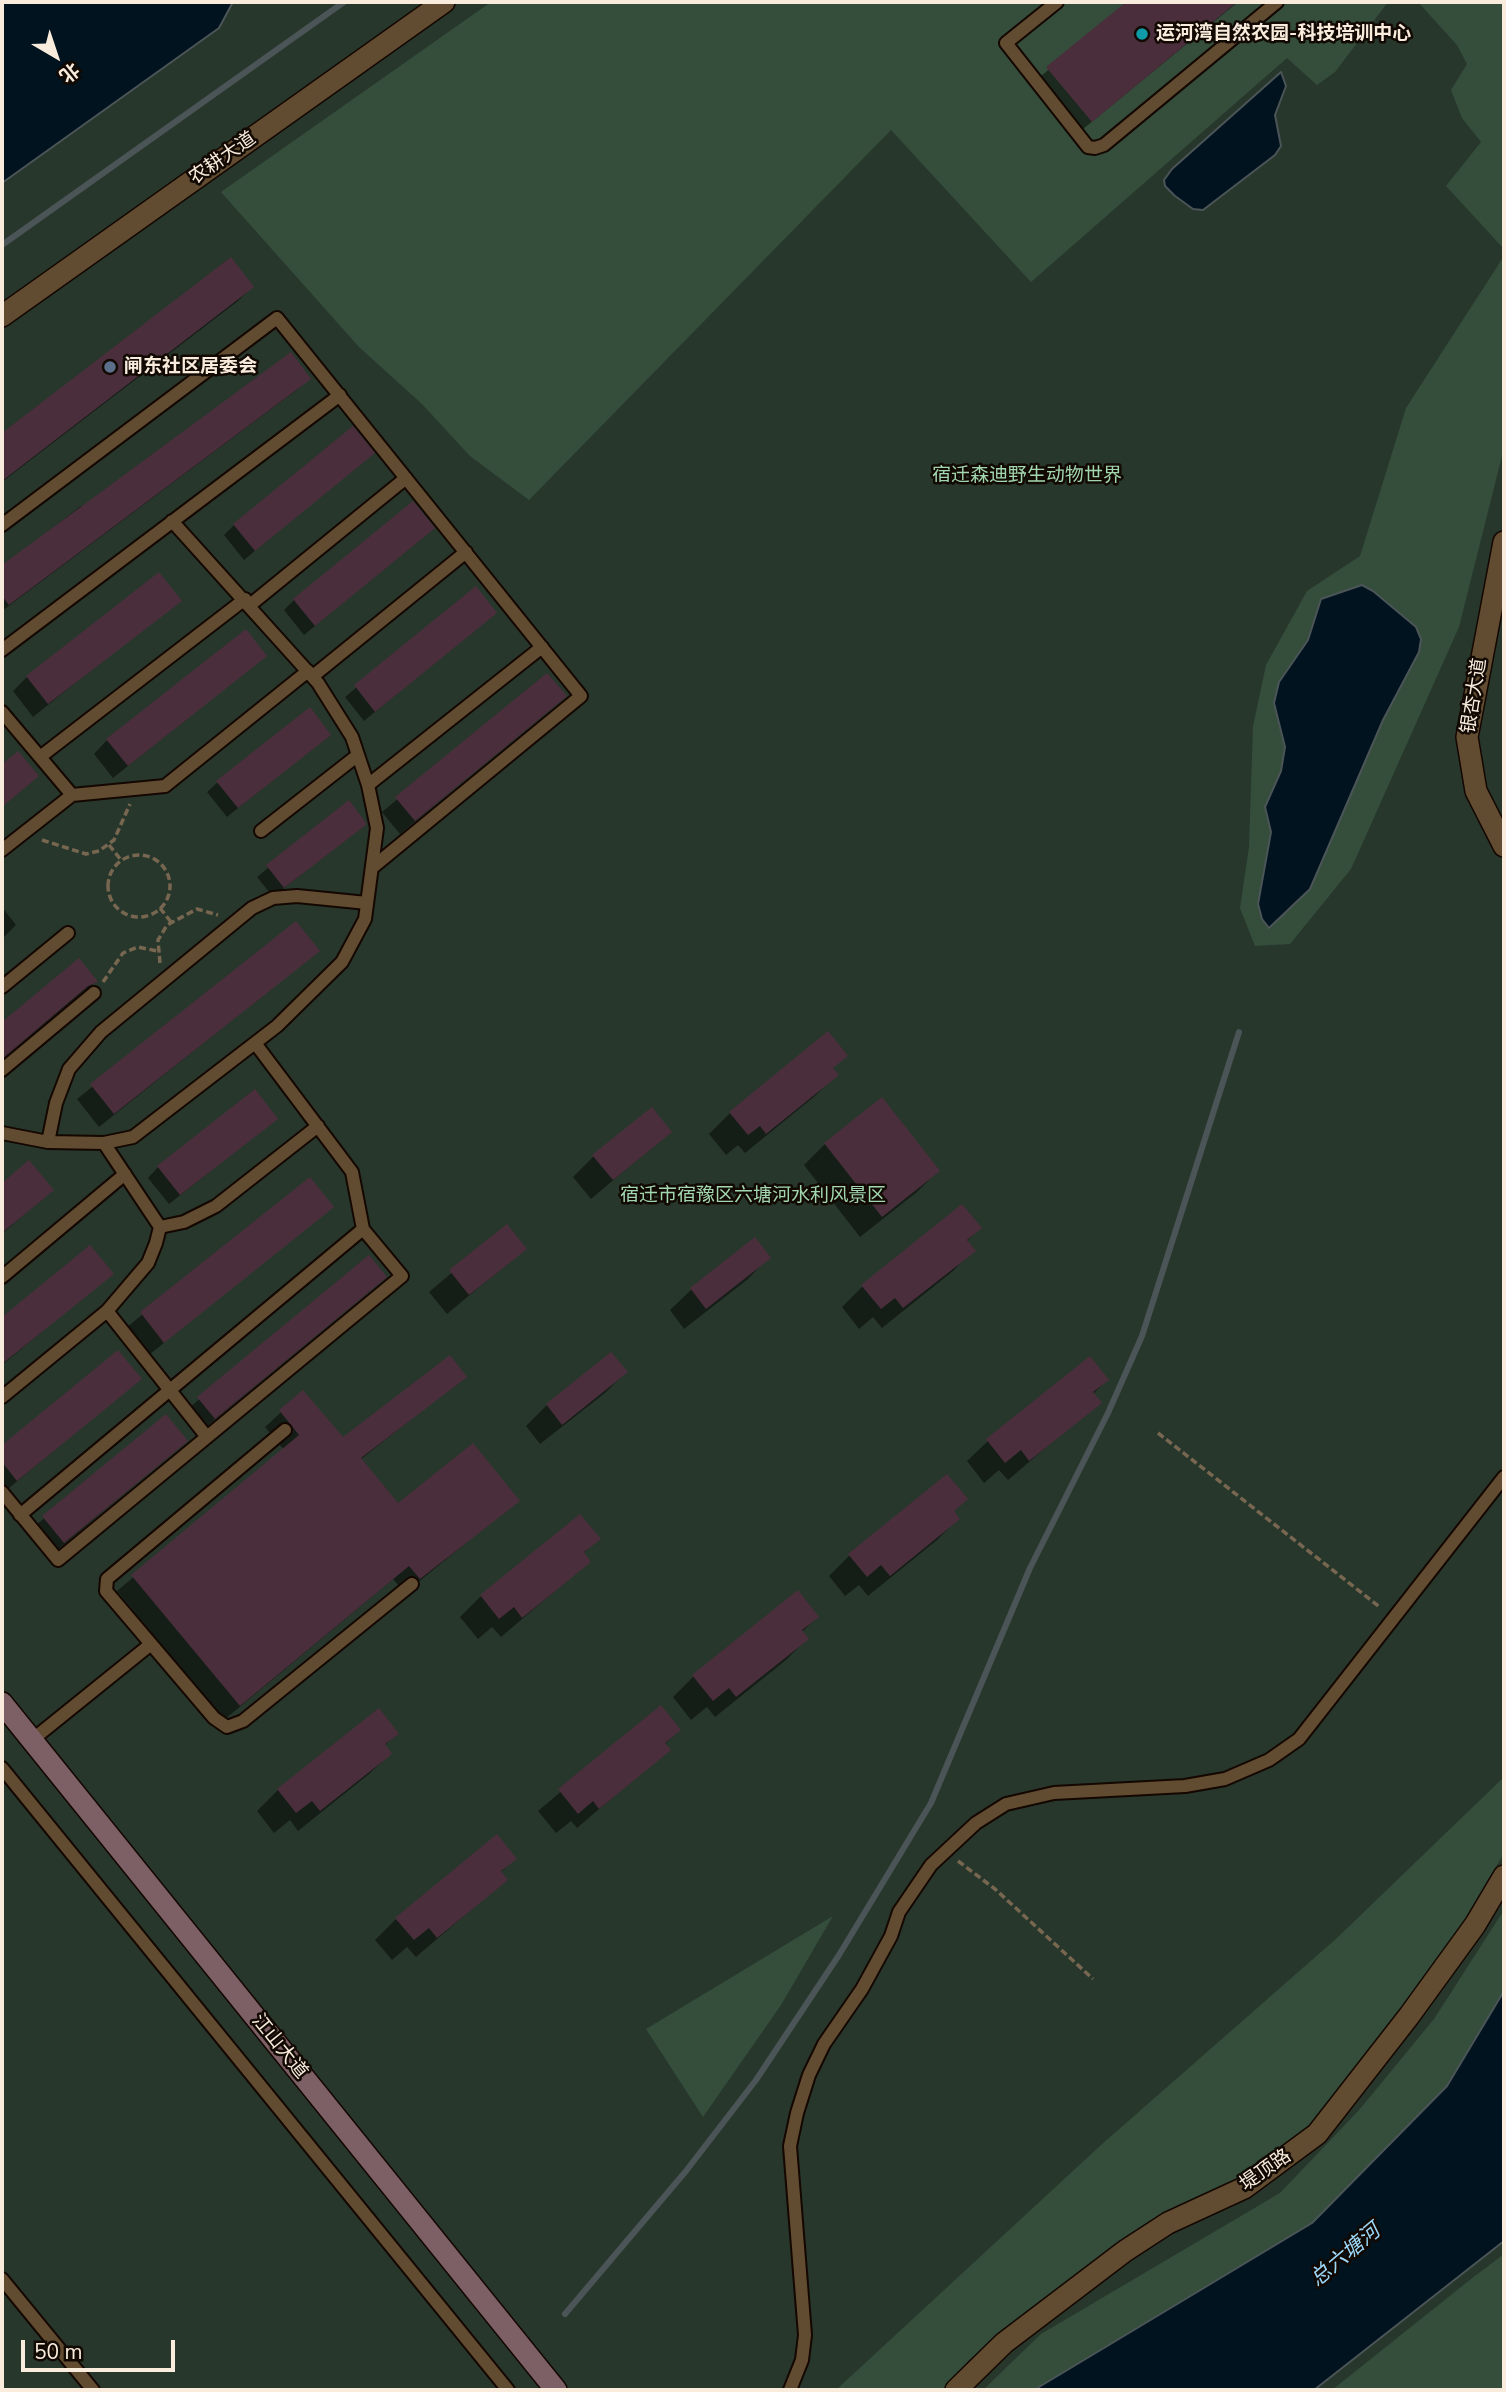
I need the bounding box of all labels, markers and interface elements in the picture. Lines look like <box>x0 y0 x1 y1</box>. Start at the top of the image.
north arrow <box>21 21 91 91</box>
place label: 运河湾自然农园-科技培训中心 <box>1156 23 1411 45</box>
marker: 运河湾自然农园-科技培训中心 <box>1134 26 1150 42</box>
text: 北 <box>54 56 85 88</box>
street label: 农耕大道 <box>185 128 261 190</box>
place label: 闸东社区居委会 <box>124 356 257 378</box>
marker: 闸东社区居委会 <box>102 359 118 375</box>
park label: 宿迁森迪野生动物世界 <box>932 465 1122 487</box>
street label: 银杏大道 <box>1458 657 1492 735</box>
park label: 宿迁市宿豫区六塘河水利风景区 <box>620 1185 886 1207</box>
street label: 江山大道 <box>246 2010 312 2084</box>
street label: 堤顶路 <box>1236 2145 1296 2197</box>
water label: 总六塘河 <box>1306 2219 1386 2293</box>
scale bar <box>24 2326 178 2370</box>
text: 50 m <box>34 2338 83 2366</box>

